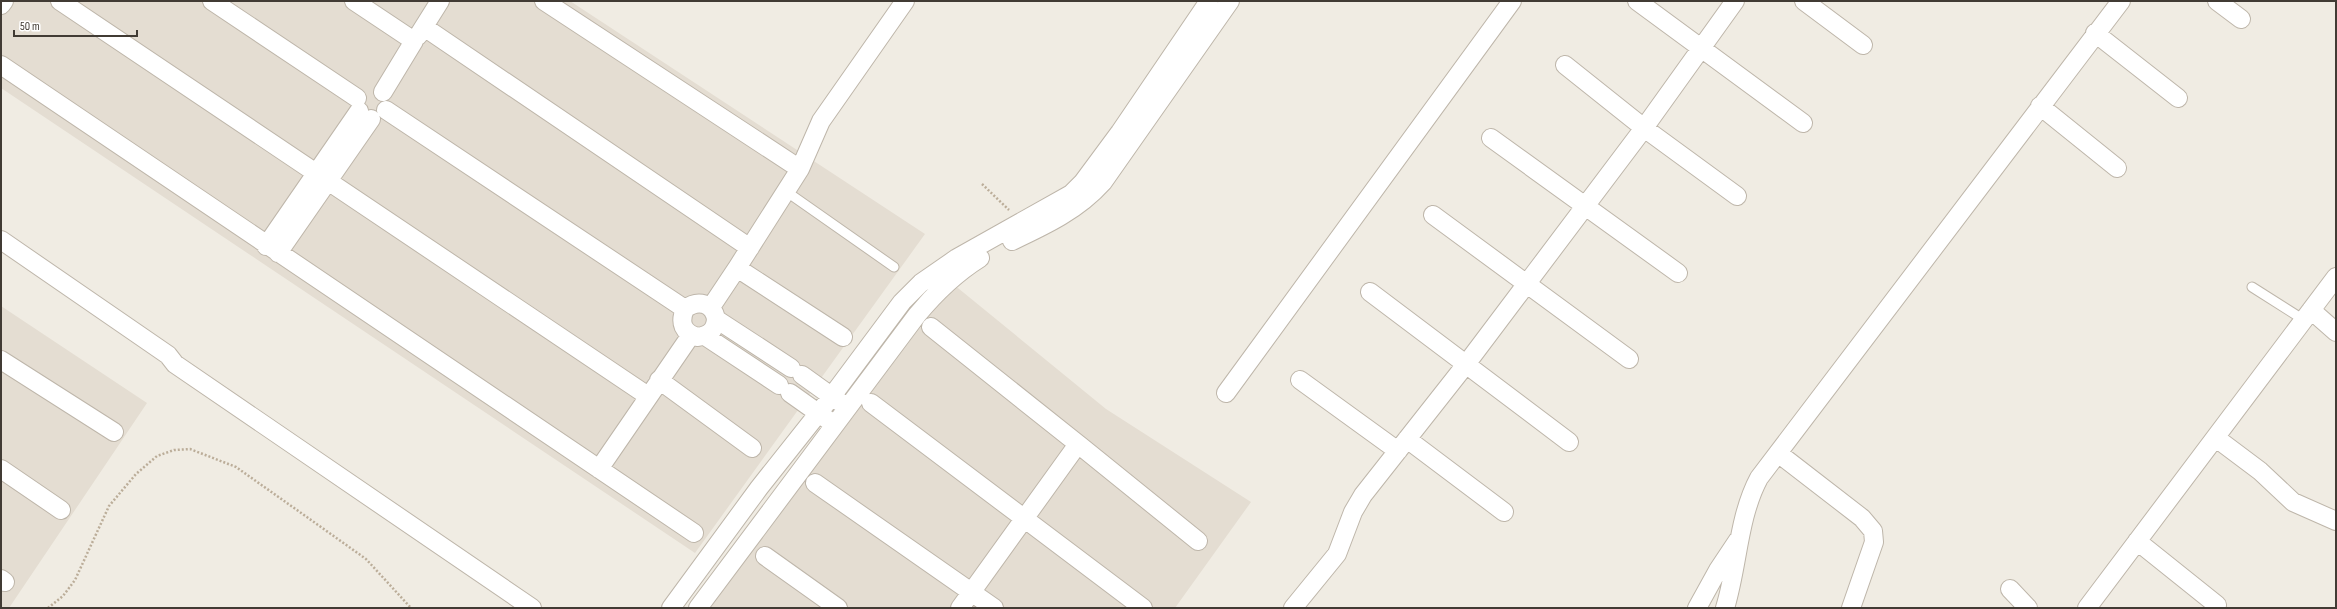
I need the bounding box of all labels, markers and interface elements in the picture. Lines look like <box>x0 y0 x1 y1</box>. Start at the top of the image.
scale bar <box>14 12 137 38</box>
text: 50 m <box>20 19 40 34</box>

